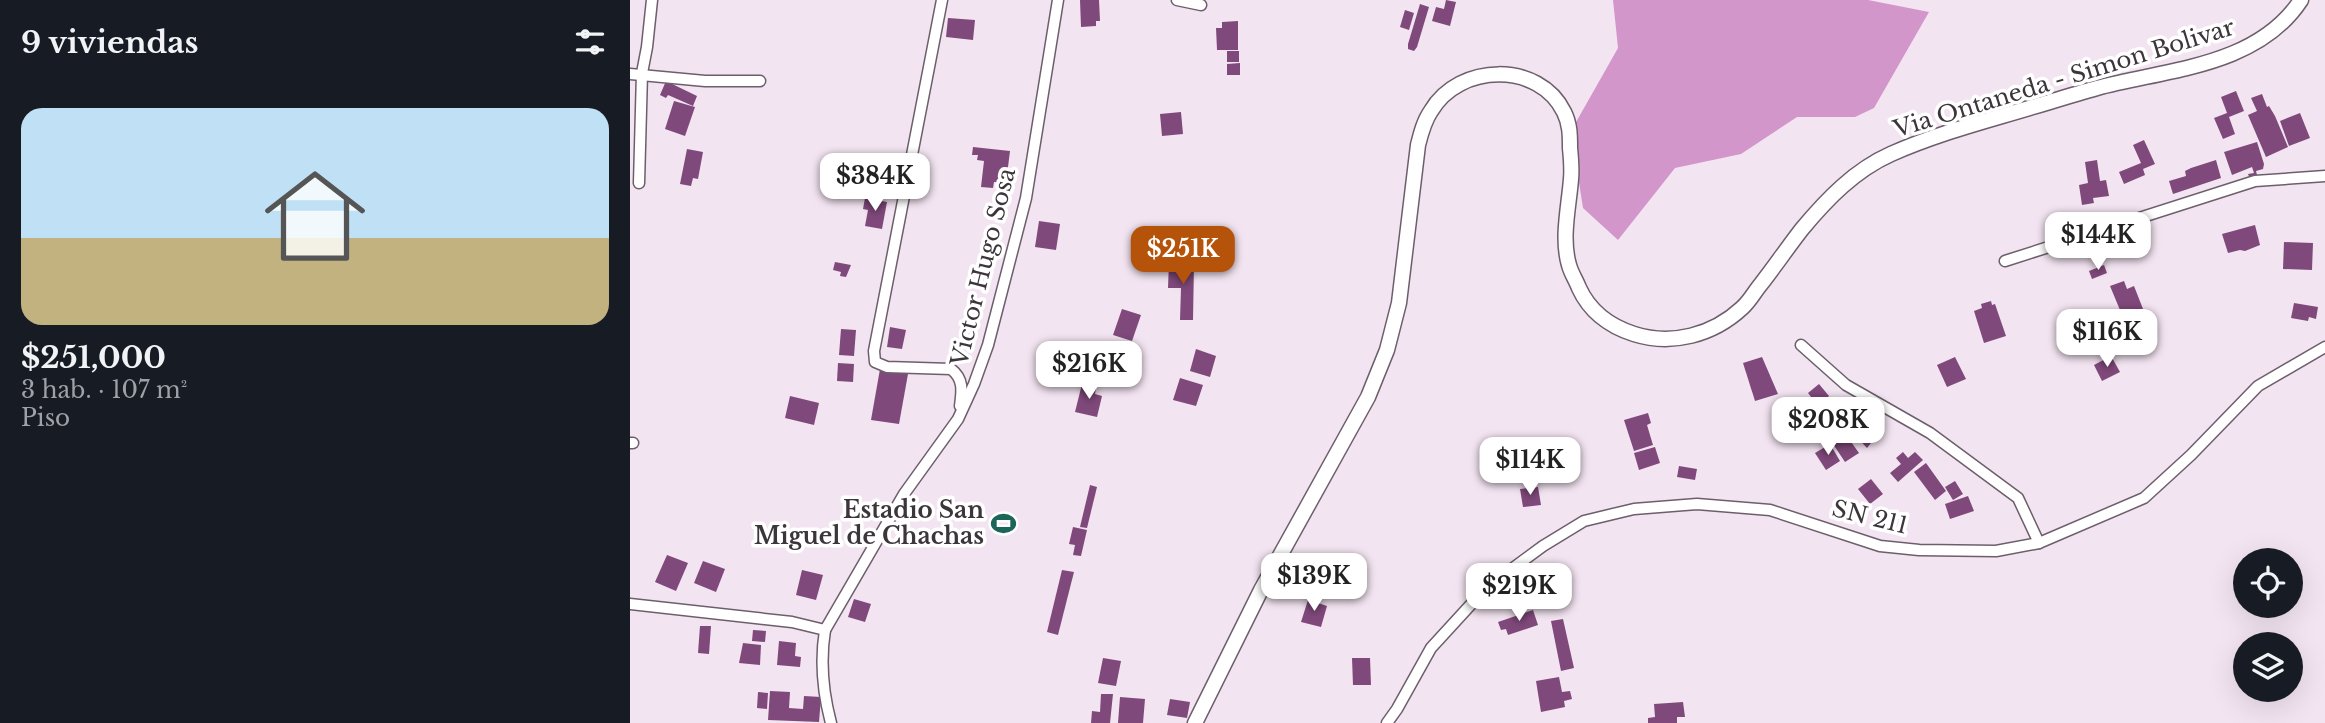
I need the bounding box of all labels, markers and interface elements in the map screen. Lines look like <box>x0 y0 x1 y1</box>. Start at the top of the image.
street label: Via Ontaneda - Simon Bolivar <box>1889 13 2238 144</box>
icon: filters <box>571 23 609 61</box>
text: 9 viviendas <box>21 24 198 61</box>
icon: home <box>252 153 378 279</box>
pin: $384K <box>826 154 924 213</box>
text: $384K <box>836 162 914 190</box>
street label: Victor Hugo Sosa <box>945 165 1021 370</box>
pin: $144K <box>2049 212 2147 272</box>
text: $144K <box>2061 221 2135 249</box>
pin: $251K <box>1134 226 1232 286</box>
text: $251K <box>1147 235 1219 263</box>
pin: $116K <box>2058 310 2156 369</box>
text: $116K <box>2072 318 2142 346</box>
text: $251,000 <box>21 339 166 376</box>
pin: $216K <box>1040 342 1138 401</box>
text: $216K <box>1052 350 1126 378</box>
text: 3 hab. · 107 m² <box>21 376 187 404</box>
pin: $208K <box>1779 398 1877 457</box>
text: Piso <box>21 404 70 432</box>
text: $208K <box>1788 406 1868 434</box>
pin: $114K <box>1481 438 1579 497</box>
text: $114K <box>1495 446 1565 474</box>
street label: SN 211 <box>1829 494 1911 540</box>
place label: Estadio San Miguel de Chachas <box>754 496 984 550</box>
sports icon: Estadio San Miguel de Chachas <box>990 509 1018 537</box>
map controls <box>2233 548 2303 702</box>
button: locate <box>2233 548 2303 618</box>
pin: $139K <box>1265 554 1363 613</box>
text: $139K <box>1277 562 1351 590</box>
pin: $219K <box>1470 564 1568 623</box>
text: $219K <box>1482 572 1556 600</box>
button: layers <box>2233 632 2303 702</box>

